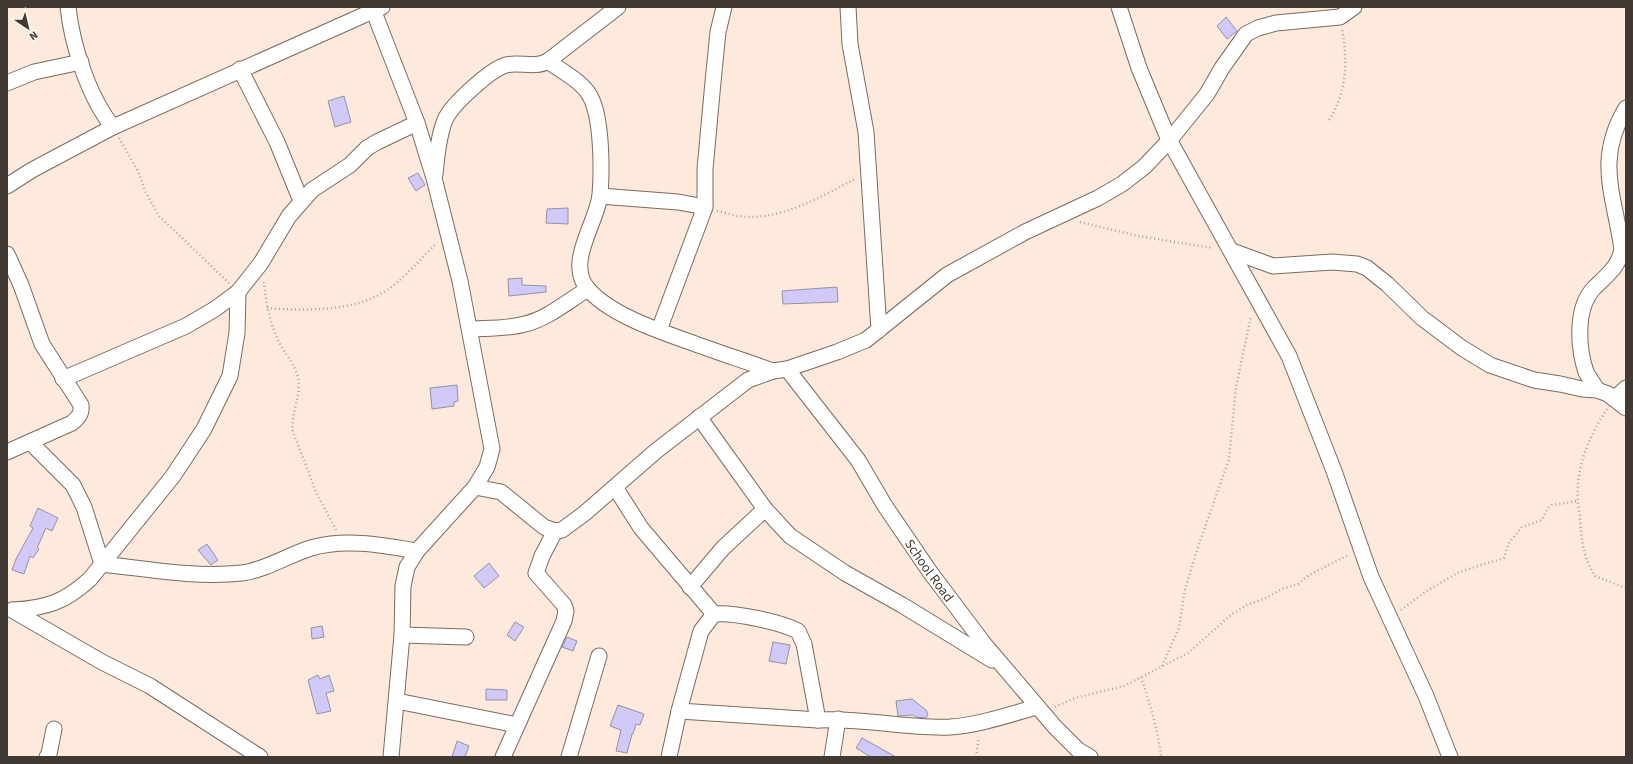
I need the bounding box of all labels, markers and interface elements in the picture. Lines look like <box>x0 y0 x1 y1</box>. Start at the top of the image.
north arrow <box>8 8 48 48</box>
text: N <box>26 28 41 44</box>
street label: School Road <box>899 535 958 607</box>

